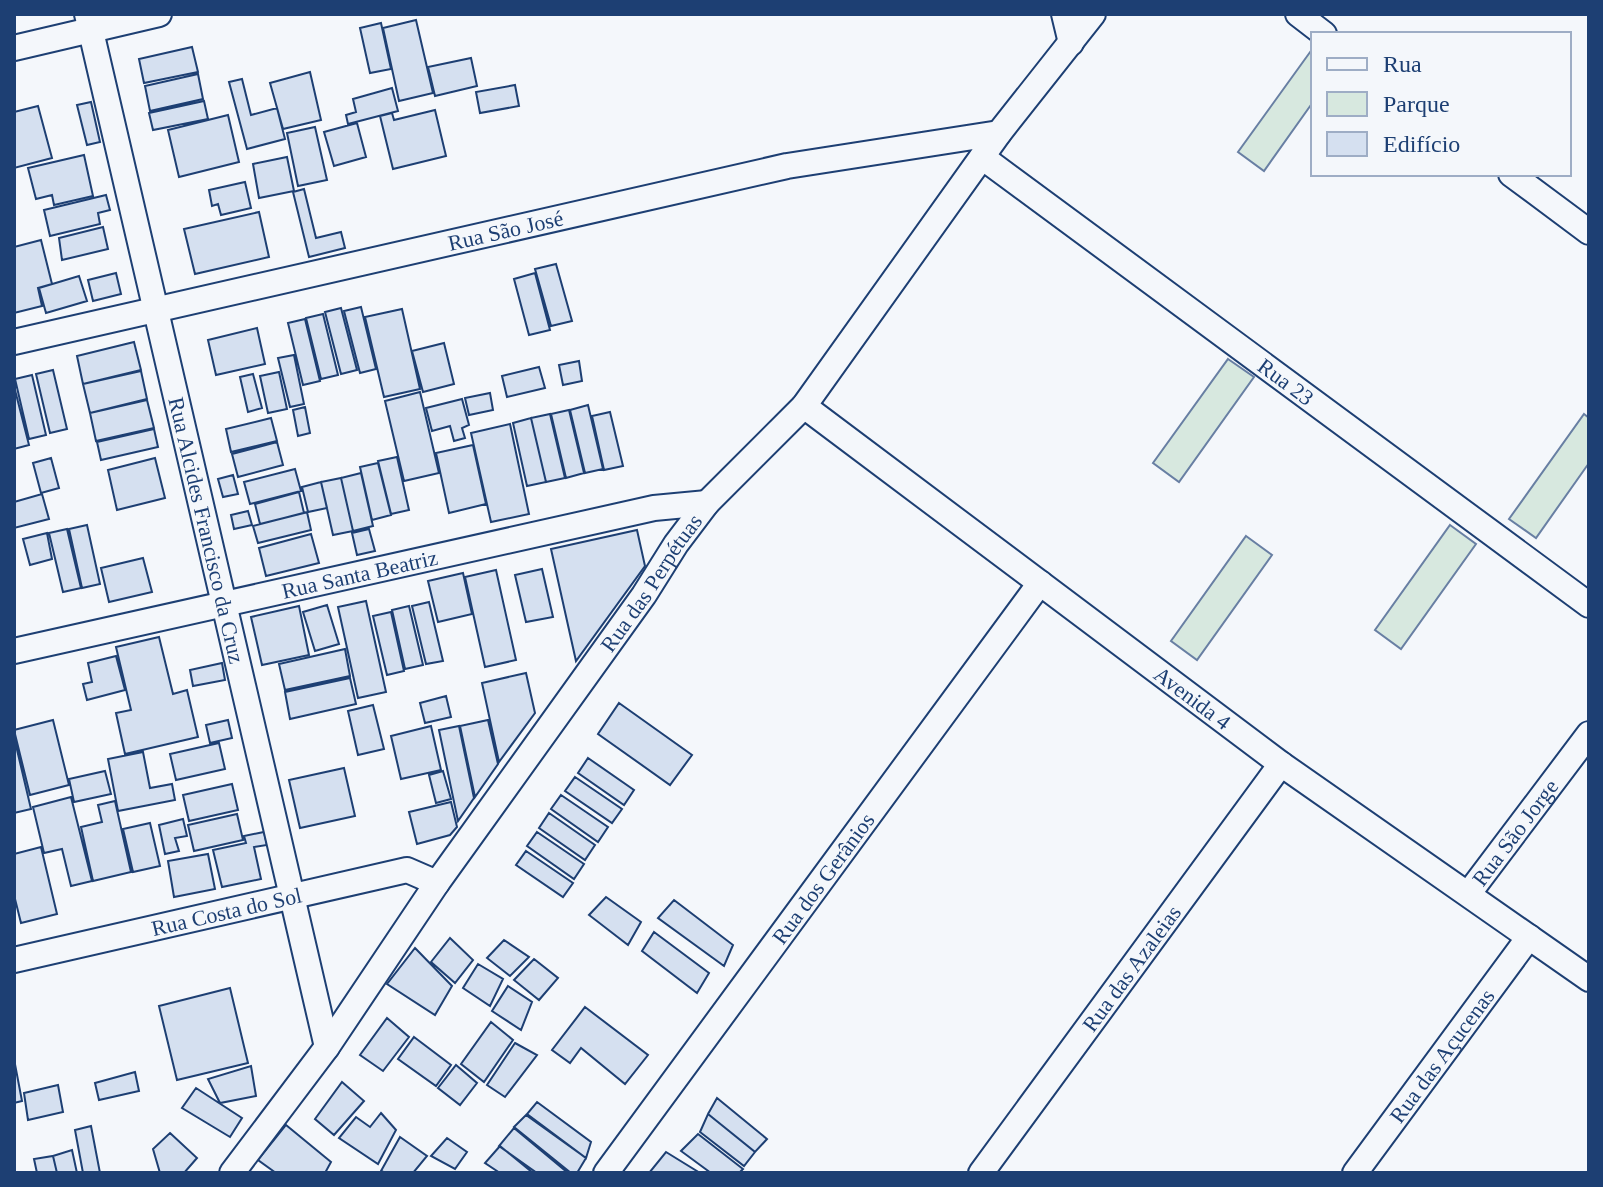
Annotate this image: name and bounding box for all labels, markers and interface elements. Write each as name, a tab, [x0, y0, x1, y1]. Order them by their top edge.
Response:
legend	[1311, 32, 1571, 176]
text: Rua	[1383, 51, 1422, 77]
text: Parque	[1383, 91, 1450, 117]
text: Edifício	[1383, 131, 1460, 157]
street label: Rua São José	[445, 205, 565, 255]
street label: Rua 23	[1253, 353, 1319, 410]
street label: Rua Alcides Francisco da Cruz	[164, 395, 250, 666]
street label: Rua das Perpétuas	[595, 509, 707, 656]
street label: Rua Santa Beatriz	[279, 544, 440, 603]
street label: Avenida 4	[1149, 661, 1236, 735]
street label: Rua São Jorge	[1467, 774, 1563, 890]
street label: Rua dos Gerânios	[766, 808, 879, 949]
street label: Rua Costa do Sol	[149, 882, 304, 941]
street label: Rua das Azaleias	[1077, 900, 1186, 1036]
street label: Rua das Açucenas	[1384, 984, 1499, 1127]

